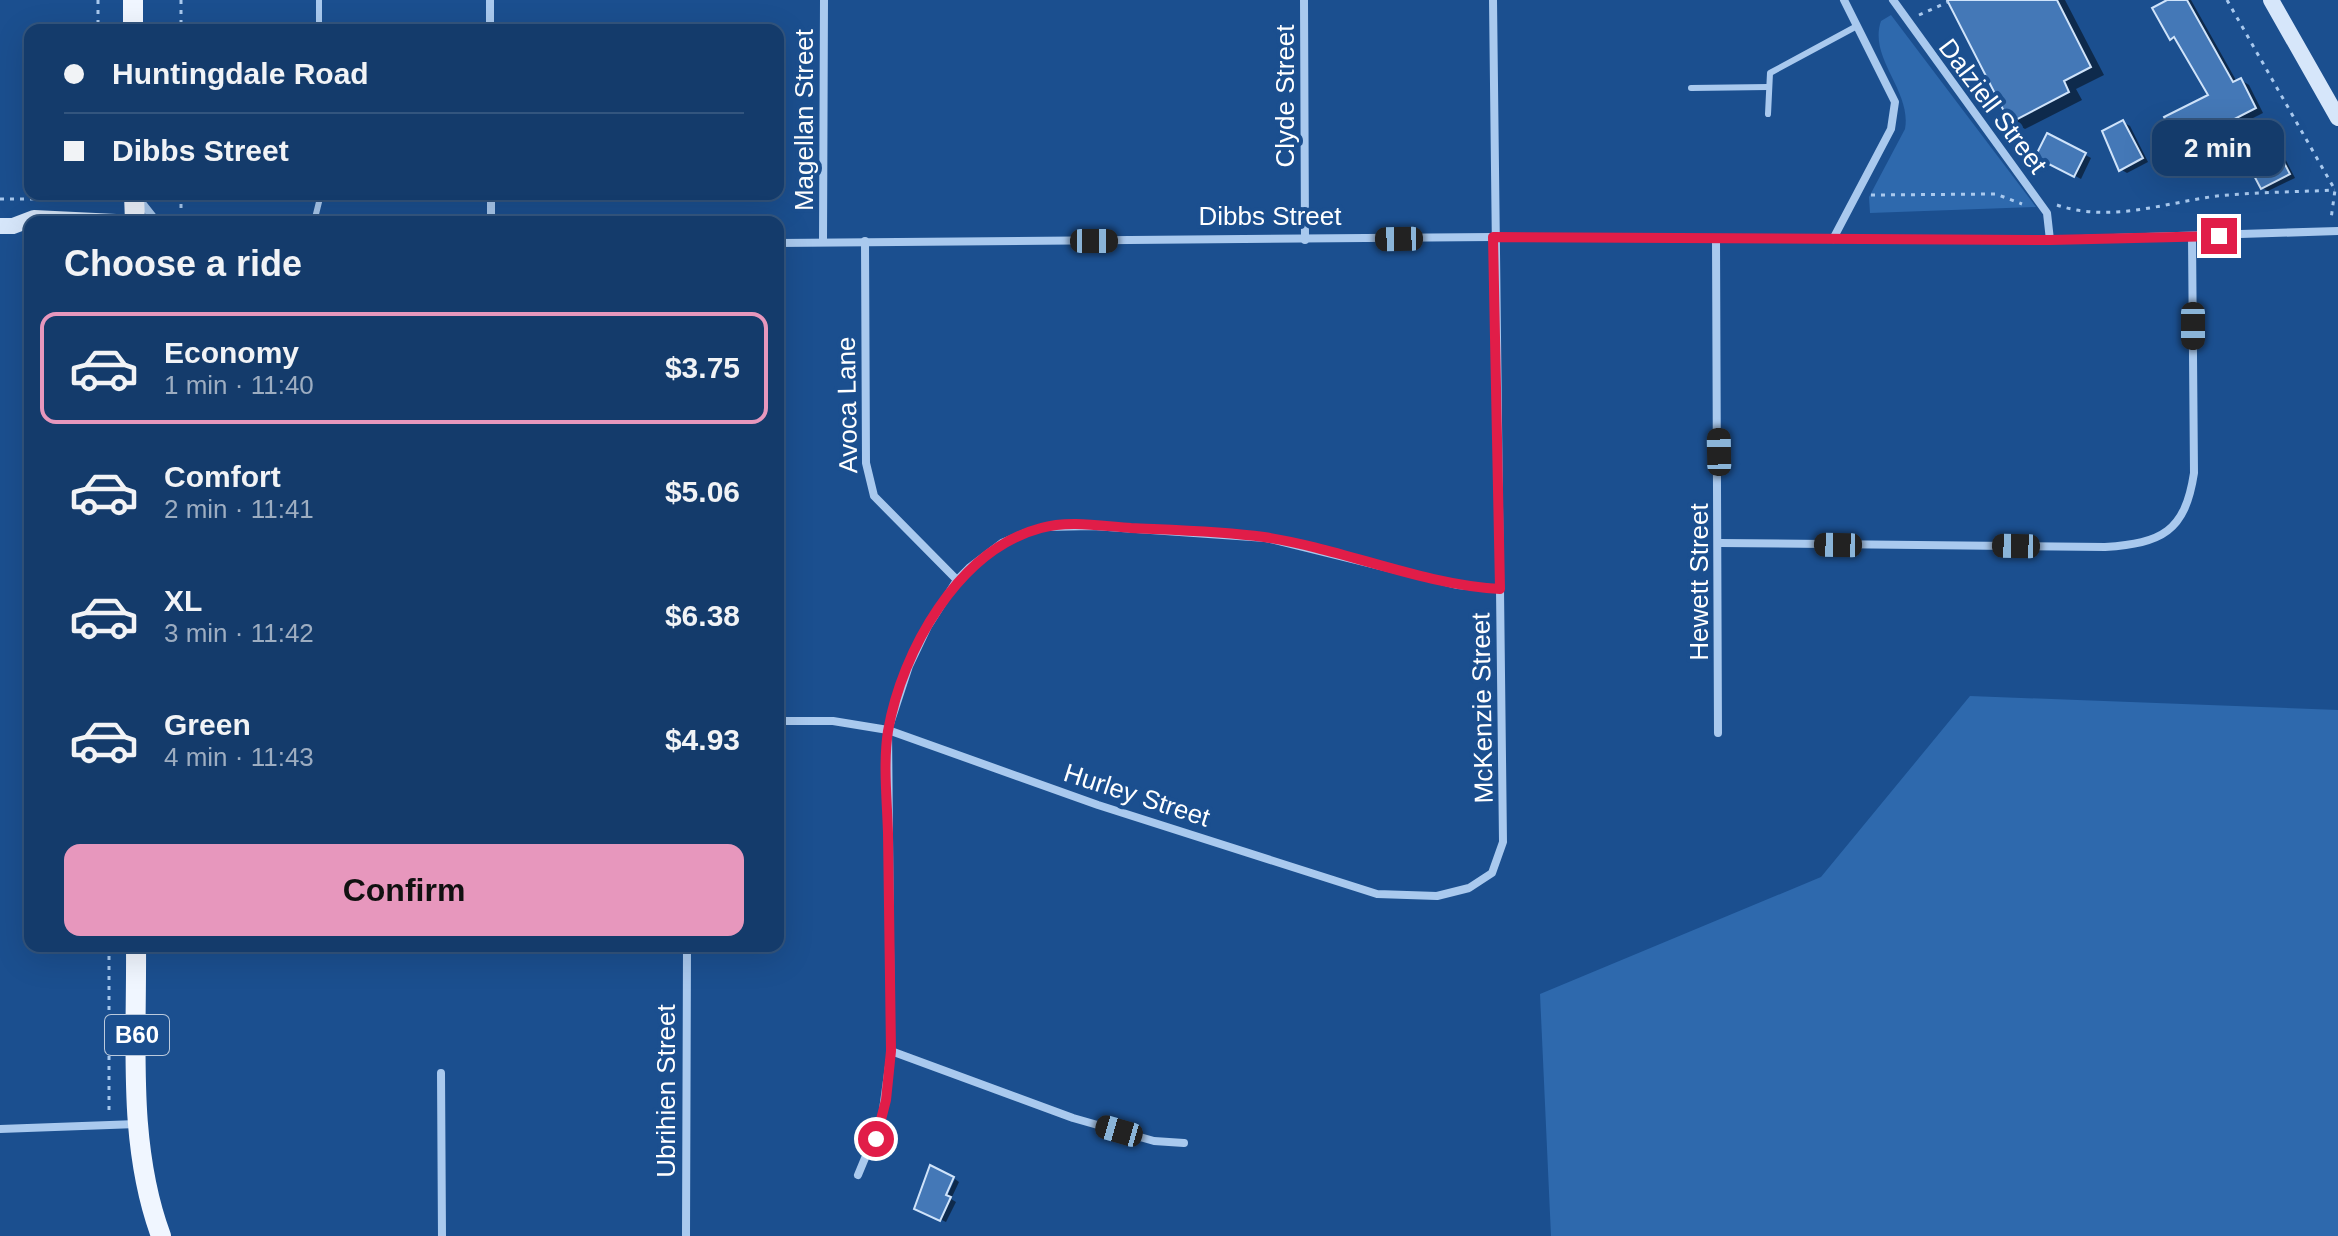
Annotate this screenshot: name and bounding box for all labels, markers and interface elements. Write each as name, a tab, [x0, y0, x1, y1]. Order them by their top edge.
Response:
street label: Clyde Street	[1270, 24, 1300, 168]
street label: Magellan Street	[789, 28, 819, 211]
street label: Dalziell Street	[1933, 33, 2054, 180]
text: Huntingdale Road	[112, 57, 369, 90]
callout: 2 min	[2153, 120, 2285, 176]
text: 2 min	[2184, 133, 2252, 163]
text: Dibbs Street	[112, 134, 289, 167]
street label: Dibbs Street	[1198, 201, 1342, 231]
route end	[2201, 218, 2237, 254]
car	[1375, 227, 1423, 251]
car	[1070, 229, 1118, 253]
text: Choose a ride	[64, 243, 302, 284]
car	[2181, 302, 2205, 350]
icon: car	[68, 332, 140, 404]
text: Economy	[164, 336, 299, 369]
street label: Avoca Lane	[831, 336, 863, 474]
text: $3.75	[665, 351, 740, 384]
text: 1 min · 11:40	[164, 370, 314, 400]
car	[1707, 428, 1731, 476]
icon: car	[68, 456, 140, 528]
text: Comfort	[164, 460, 281, 493]
text: $5.06	[665, 475, 740, 508]
text: 2 min · 11:41	[164, 494, 314, 524]
street label: Hewett Street	[1684, 502, 1714, 661]
car	[1814, 533, 1862, 557]
car	[1992, 534, 2040, 558]
icon: car	[68, 580, 140, 652]
text: XL	[164, 584, 202, 617]
text: $6.38	[665, 599, 740, 632]
street label: McKenzie Street	[1465, 612, 1499, 804]
text: 3 min · 11:42	[164, 618, 314, 648]
icon: car	[68, 704, 140, 776]
text: Green	[164, 708, 251, 741]
text: $4.93	[665, 723, 740, 756]
text: 4 min · 11:43	[164, 742, 314, 772]
street label: Hurley Street	[1060, 757, 1215, 833]
button: Confirm	[64, 844, 744, 936]
street label: Ubrihien Street	[651, 1004, 681, 1178]
road number: B60	[105, 1015, 169, 1055]
car	[1093, 1113, 1145, 1149]
route start	[858, 1121, 894, 1157]

